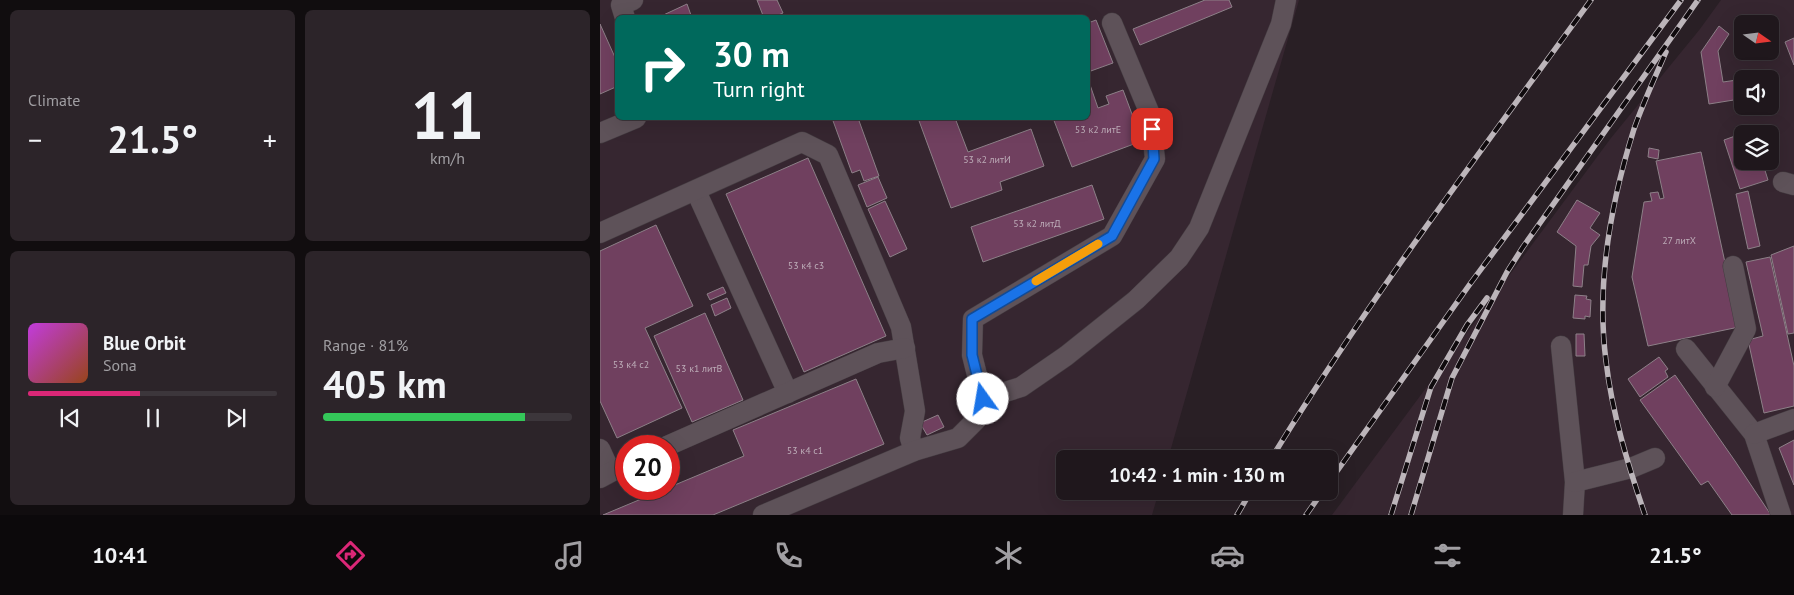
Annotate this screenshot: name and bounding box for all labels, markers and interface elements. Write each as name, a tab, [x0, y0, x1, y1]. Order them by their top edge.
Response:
north arrow	[1734, 15, 1779, 60]
map controls	[1734, 15, 1779, 170]
text: 30 m	[713, 31, 790, 77]
icon: right	[630, 35, 695, 100]
button: sound	[1734, 70, 1779, 115]
text: 11	[411, 73, 484, 157]
text: Turn right	[713, 75, 805, 103]
text: Climate	[28, 90, 80, 110]
pin	[1131, 108, 1173, 150]
text: 21.5°	[107, 114, 198, 163]
icon: arrive	[1138, 115, 1166, 143]
text: −	[28, 121, 42, 158]
text: +	[263, 121, 277, 158]
house number: 53 к2 литЕ	[1075, 123, 1121, 136]
button: layers	[1734, 125, 1779, 170]
text: km/h	[430, 148, 465, 168]
house number: 53 к2 литИ	[963, 153, 1011, 166]
house number: 53 к2 литД	[1013, 217, 1061, 230]
house number: 27 литХ	[1662, 234, 1696, 247]
house number: 53 к4 с3	[788, 259, 824, 272]
text: Blue Orbit	[103, 331, 186, 355]
text: Range · 81%	[323, 335, 408, 355]
text: Sona	[103, 355, 137, 375]
house number: 53 к4 с2	[613, 358, 649, 371]
text: 405 km	[323, 359, 447, 408]
house number: 53 к1 литВ	[676, 362, 723, 375]
position arrow	[956, 372, 1008, 424]
icon: previous	[56, 404, 84, 432]
icon: pause	[139, 404, 167, 432]
icon: next	[222, 404, 250, 432]
speed limit sign: 20	[615, 435, 680, 500]
house number: 53 к4 с1	[787, 444, 823, 457]
text: 10:42 · 1 min · 130 m	[1109, 463, 1285, 487]
icon: directions	[333, 538, 368, 573]
icon: music	[552, 538, 587, 573]
icon: phone	[771, 538, 806, 573]
icon: climate	[991, 538, 1026, 573]
icon: car	[1210, 538, 1245, 573]
icon: filters	[1430, 538, 1465, 573]
text: 10:41	[92, 541, 148, 569]
text: 21.5°	[1649, 541, 1702, 569]

